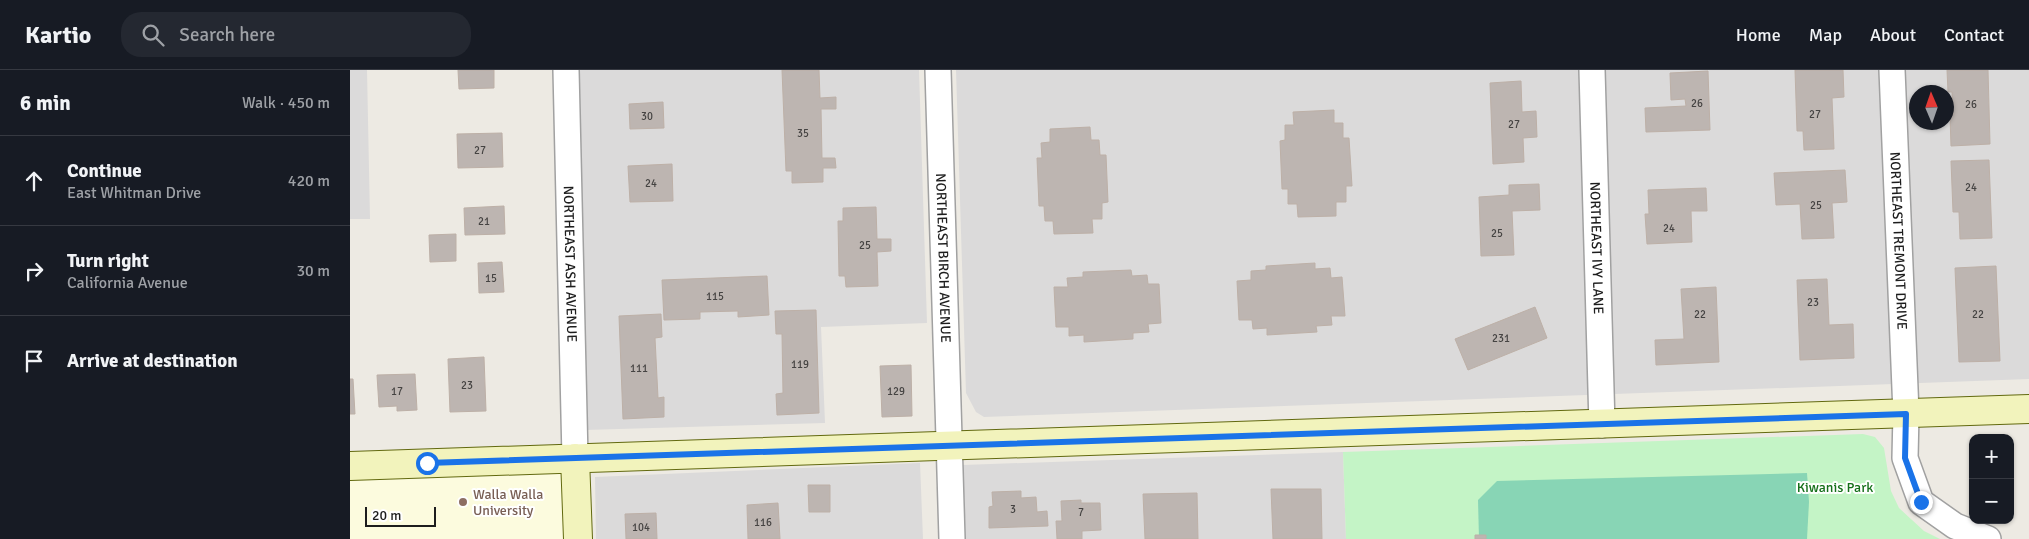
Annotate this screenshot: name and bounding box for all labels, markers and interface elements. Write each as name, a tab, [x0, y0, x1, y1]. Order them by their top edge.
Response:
search box	[121, 12, 471, 57]
text: Kartio	[25, 20, 91, 50]
icon: search	[139, 21, 167, 49]
text: Search here	[179, 23, 275, 47]
text: Home	[1736, 24, 1781, 46]
text: Map	[1809, 24, 1842, 46]
text: About	[1870, 24, 1916, 46]
text: Contact	[1944, 24, 2004, 46]
north arrow	[1909, 85, 1954, 130]
text: 6 min	[20, 90, 71, 116]
text: Walk · 450 m	[242, 93, 330, 113]
house number: 26	[1691, 97, 1703, 110]
house number: 26	[1965, 98, 1977, 111]
house number: 27	[1809, 108, 1821, 121]
house number: 30	[641, 110, 653, 123]
house number: 27	[1508, 118, 1520, 131]
house number: 35	[797, 127, 809, 140]
house number: 27	[474, 144, 486, 157]
street label: NORTHEAST TREMONT DRIVE	[1887, 152, 1911, 330]
text: Continue	[67, 159, 142, 183]
icon: ahead	[20, 167, 48, 195]
text: 420 m	[288, 171, 330, 191]
street label: NORTHEAST BIRCH AVENUE	[933, 173, 955, 343]
house number: 24	[645, 177, 657, 190]
street label: NORTHEAST IVY LANE	[1587, 181, 1607, 315]
house number: 24	[1965, 181, 1977, 194]
text: East Whitman Drive	[67, 183, 201, 203]
street label: NORTHEAST ASH AVENUE	[560, 185, 581, 343]
house number: 25	[1810, 199, 1822, 212]
house number: 21	[478, 215, 490, 228]
house number: 24	[1663, 222, 1675, 235]
house number: 25	[1491, 227, 1503, 240]
house number: 25	[859, 239, 871, 252]
text: Turn right	[67, 249, 149, 273]
icon: right	[20, 257, 48, 285]
text: 30 m	[296, 261, 330, 281]
house number: 15	[485, 272, 497, 285]
text: California Avenue	[67, 273, 188, 293]
house number: 115	[706, 290, 724, 303]
house number: 23	[1807, 296, 1819, 309]
house number: 22	[1694, 308, 1706, 321]
house number: 22	[1972, 308, 1984, 321]
house number: 231	[1492, 332, 1510, 345]
icon: arrive	[20, 347, 48, 375]
text: Arrive at destination	[67, 349, 238, 373]
house number: 119	[791, 358, 809, 371]
house number: 111	[630, 362, 648, 375]
house number: 23	[461, 379, 473, 392]
house number: 17	[391, 385, 403, 398]
house number: 129	[887, 385, 905, 398]
map controls	[1969, 434, 2014, 524]
button: +	[1969, 434, 2014, 479]
route start	[416, 452, 439, 475]
park label: Kiwanis Park	[1797, 479, 1873, 496]
button: −	[1969, 479, 2014, 524]
place label: Walla Walla University	[473, 486, 543, 519]
route end	[1910, 491, 1933, 514]
marker: Walla Walla University	[457, 496, 469, 508]
house number: 3	[1010, 503, 1016, 516]
scale bar	[365, 504, 436, 527]
house number: 7	[1078, 506, 1084, 519]
text: 20 m	[372, 507, 401, 524]
house number: 116	[754, 516, 772, 529]
house number: 104	[632, 521, 650, 534]

